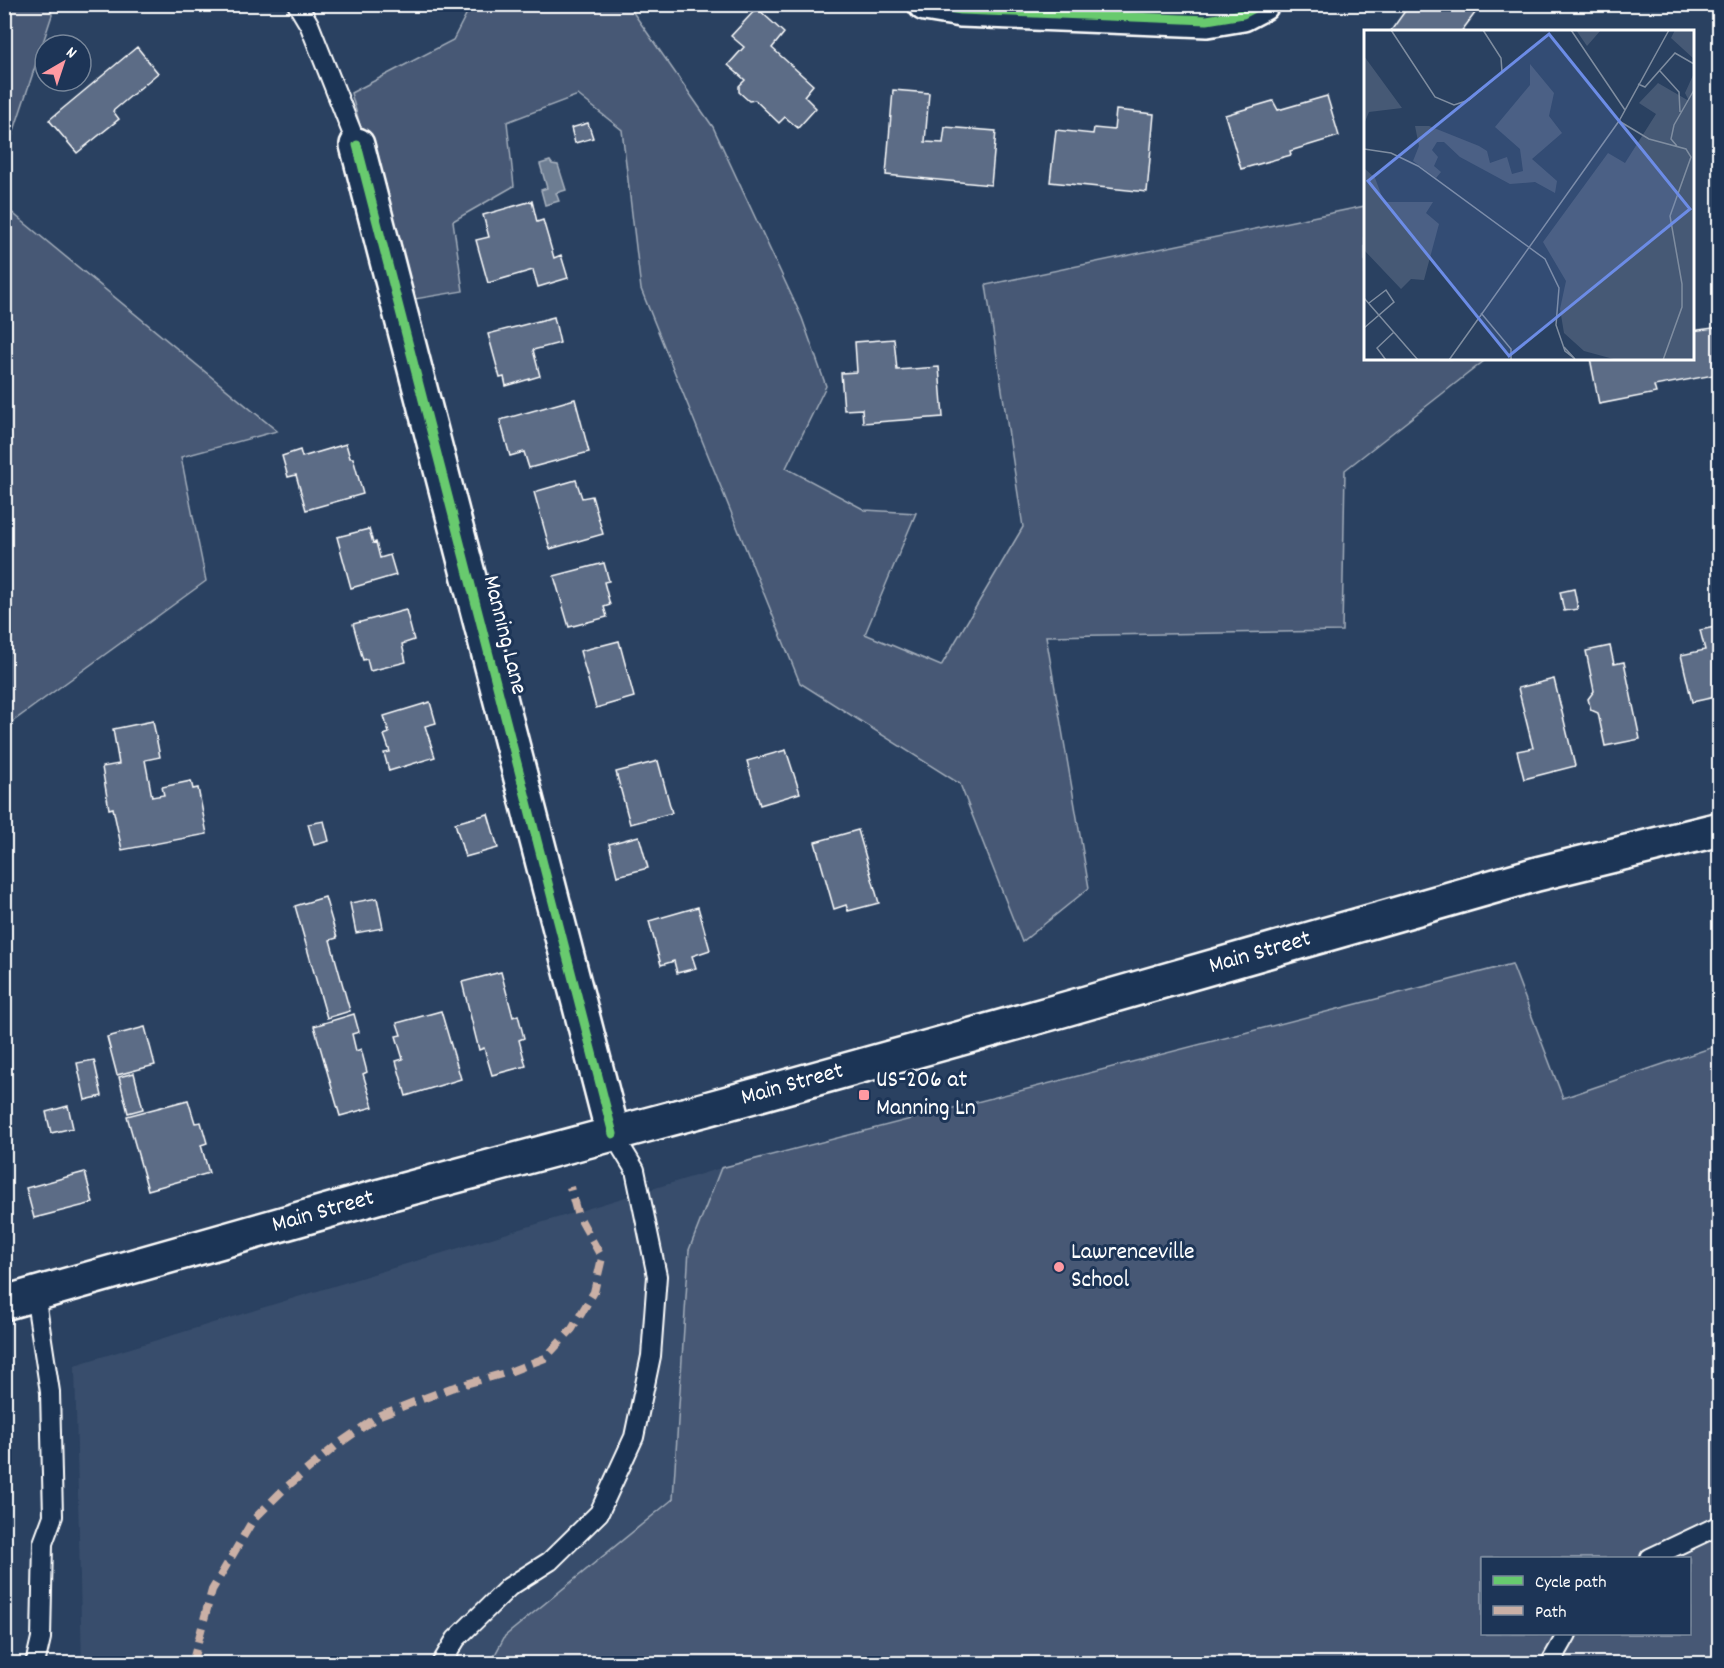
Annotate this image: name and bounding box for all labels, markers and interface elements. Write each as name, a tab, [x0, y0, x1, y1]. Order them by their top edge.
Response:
inset map	[1364, 30, 1694, 360]
north arrow	[33, 33, 93, 93]
text: N	[61, 42, 81, 65]
street label: Manning Lane	[473, 572, 535, 698]
street label: Main Street	[1205, 922, 1315, 984]
street label: Main Street	[737, 1055, 848, 1115]
place label: US-206 at Manning Ln	[876, 1064, 976, 1126]
marker: US-206 at Manning Ln	[857, 1088, 871, 1102]
street label: Main Street	[268, 1182, 378, 1243]
place label: Lawrenceville School	[1071, 1236, 1195, 1298]
marker: Lawrenceville School	[1052, 1260, 1066, 1274]
legend	[1481, 1557, 1691, 1635]
text: Cycle path	[1535, 1571, 1606, 1596]
text: Path	[1535, 1601, 1567, 1626]

